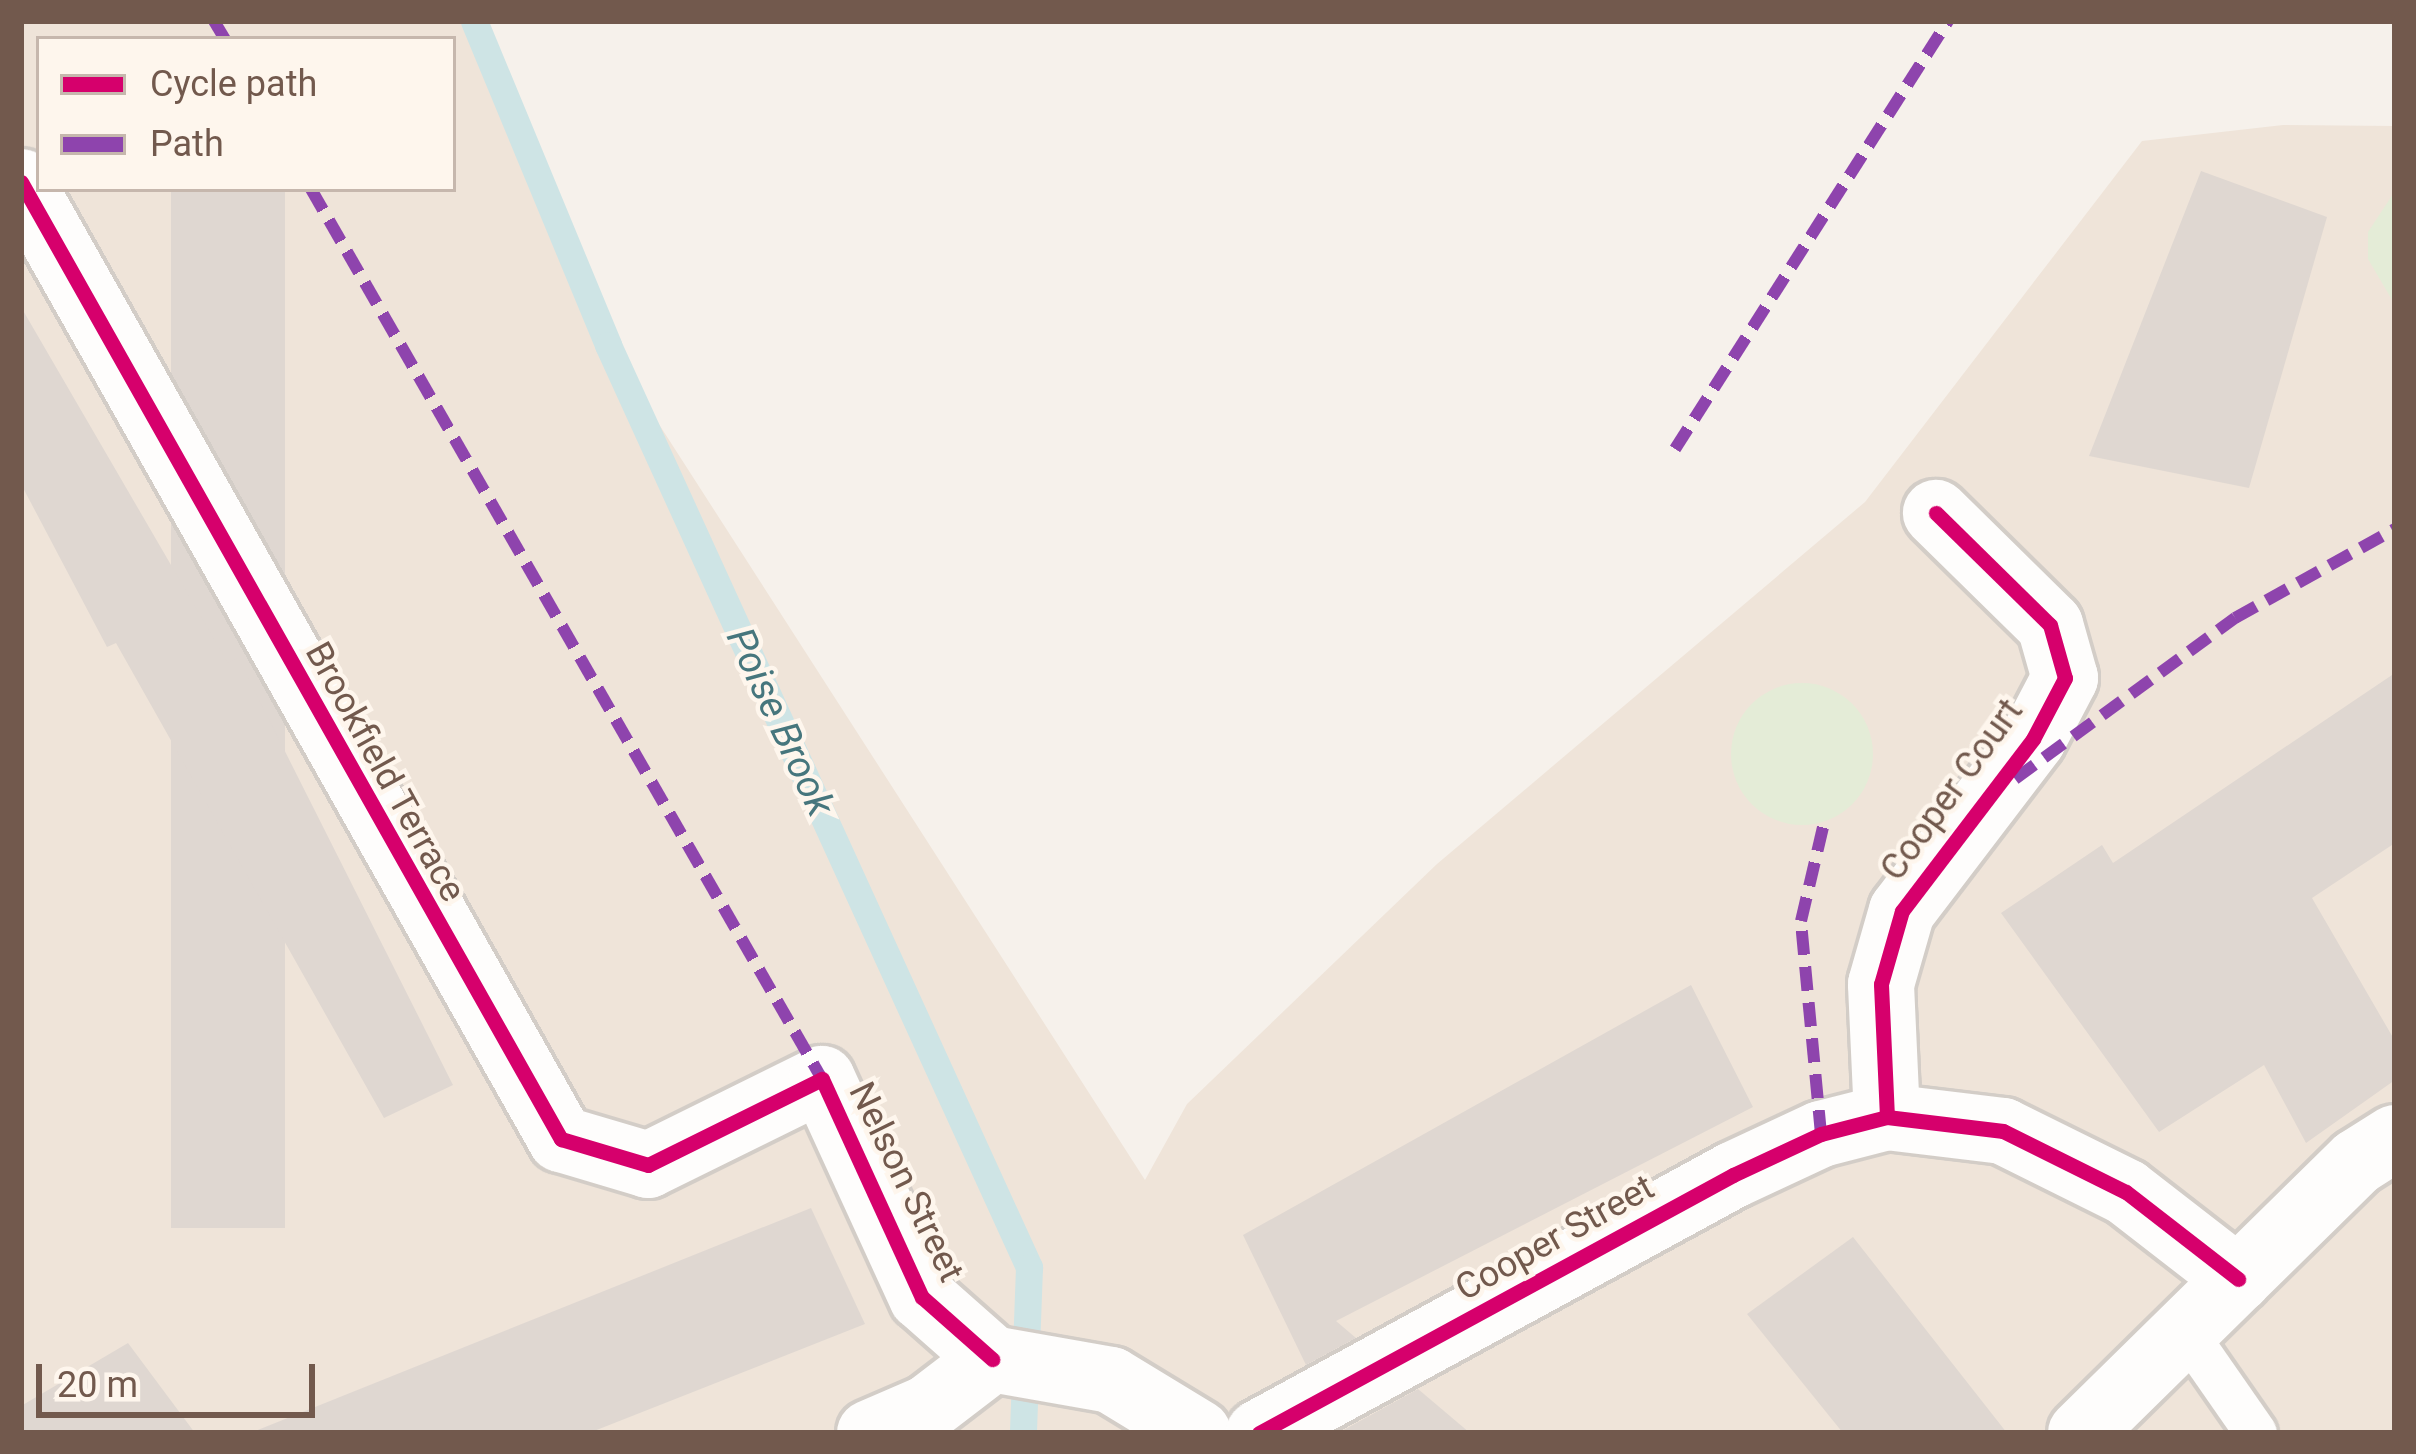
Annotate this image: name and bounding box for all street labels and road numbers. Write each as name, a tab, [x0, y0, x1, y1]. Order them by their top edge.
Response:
street label: Brookfield Terrace	[296, 634, 474, 910]
street label: Cooper Court	[1872, 691, 2032, 889]
street label: Nelson Street	[839, 1075, 973, 1289]
street label: Cooper Street	[1448, 1166, 1662, 1310]

